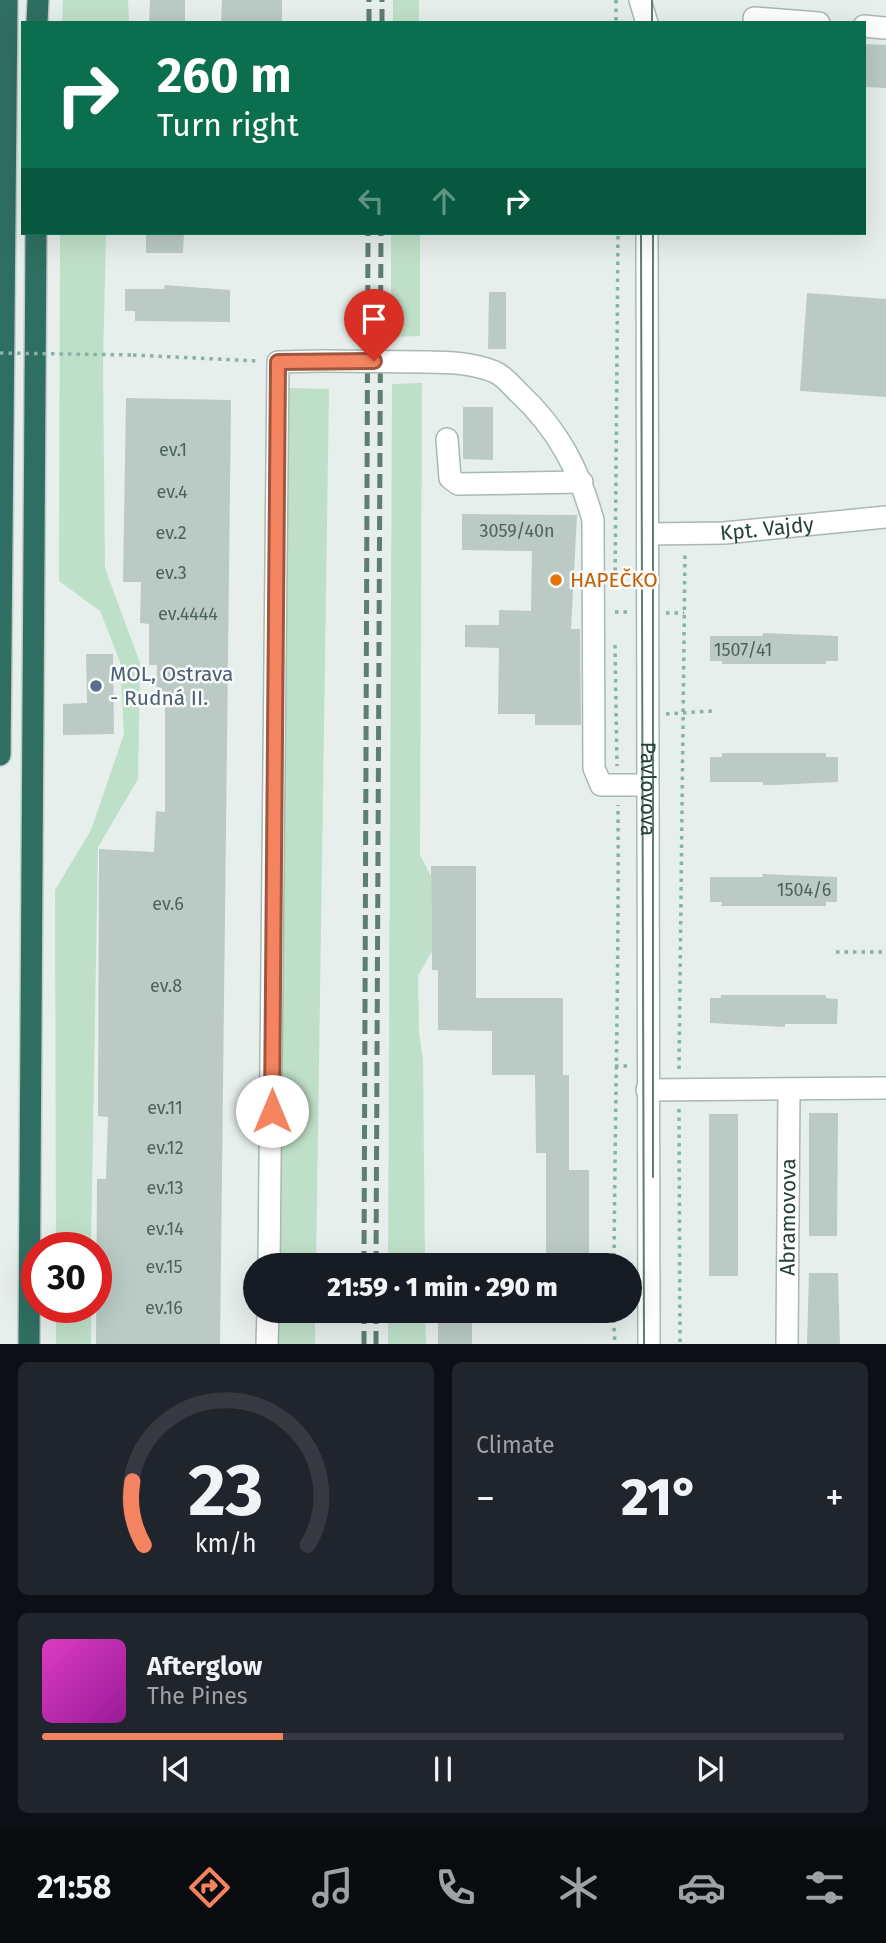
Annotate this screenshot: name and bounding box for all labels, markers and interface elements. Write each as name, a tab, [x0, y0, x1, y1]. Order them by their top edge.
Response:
text: 260 m	[157, 46, 292, 105]
icon: right	[42, 49, 133, 140]
text: Turn right	[157, 106, 299, 144]
icon: left	[352, 182, 390, 220]
icon: ahead	[425, 182, 463, 220]
icon: right	[498, 182, 536, 220]
pin	[344, 289, 404, 361]
icon: arrive	[355, 300, 393, 338]
house number: ev.1	[159, 439, 187, 461]
house number: ev.4	[156, 481, 188, 503]
street label: Kpt. Vajdy	[719, 511, 815, 546]
house number: 3059/40n	[479, 520, 555, 542]
house number: ev.2	[155, 522, 187, 544]
house number: ev.3	[155, 562, 187, 584]
place label: HAPEČKO	[570, 567, 658, 593]
marker: HAPEČKO	[548, 572, 564, 588]
house number: ev.4444	[158, 603, 218, 625]
house number: 1507/41	[714, 639, 772, 661]
place label: MOL, Ostrava - Rudná II.	[110, 661, 234, 711]
marker: MOL, Ostrava - Rudná II.	[88, 678, 104, 694]
street label: Pavlovova	[635, 742, 661, 836]
house number: 1504/6	[777, 879, 831, 901]
house number: ev.6	[152, 893, 184, 915]
house number: ev.8	[150, 975, 182, 997]
position arrow	[235, 1074, 309, 1148]
house number: ev.11	[147, 1097, 183, 1119]
house number: ev.12	[146, 1137, 184, 1159]
street label: Abramovova	[775, 1158, 801, 1276]
house number: ev.13	[146, 1177, 184, 1199]
house number: ev.14	[146, 1218, 184, 1240]
speed limit sign: 30	[21, 1232, 112, 1323]
house number: ev.15	[145, 1256, 183, 1278]
text: 21:59 · 1 min · 290 m	[327, 1272, 558, 1303]
house number: ev.16	[145, 1297, 183, 1319]
text: Climate	[476, 1431, 555, 1459]
text: 23	[188, 1447, 264, 1534]
text: 21°	[621, 1466, 699, 1529]
text: −	[476, 1475, 495, 1521]
text: +	[825, 1475, 844, 1521]
text: km/h	[195, 1528, 257, 1558]
text: Afterglow	[147, 1651, 262, 1682]
text: The Pines	[147, 1682, 248, 1710]
icon: previous	[157, 1750, 195, 1788]
icon: pause	[424, 1750, 462, 1788]
icon: next	[691, 1750, 729, 1788]
icon: directions	[185, 1863, 234, 1912]
icon: music	[308, 1863, 357, 1912]
icon: phone	[431, 1863, 480, 1912]
icon: climate	[554, 1863, 603, 1912]
icon: car	[677, 1863, 726, 1912]
icon: filters	[800, 1863, 849, 1912]
text: 21:58	[37, 1868, 111, 1906]

